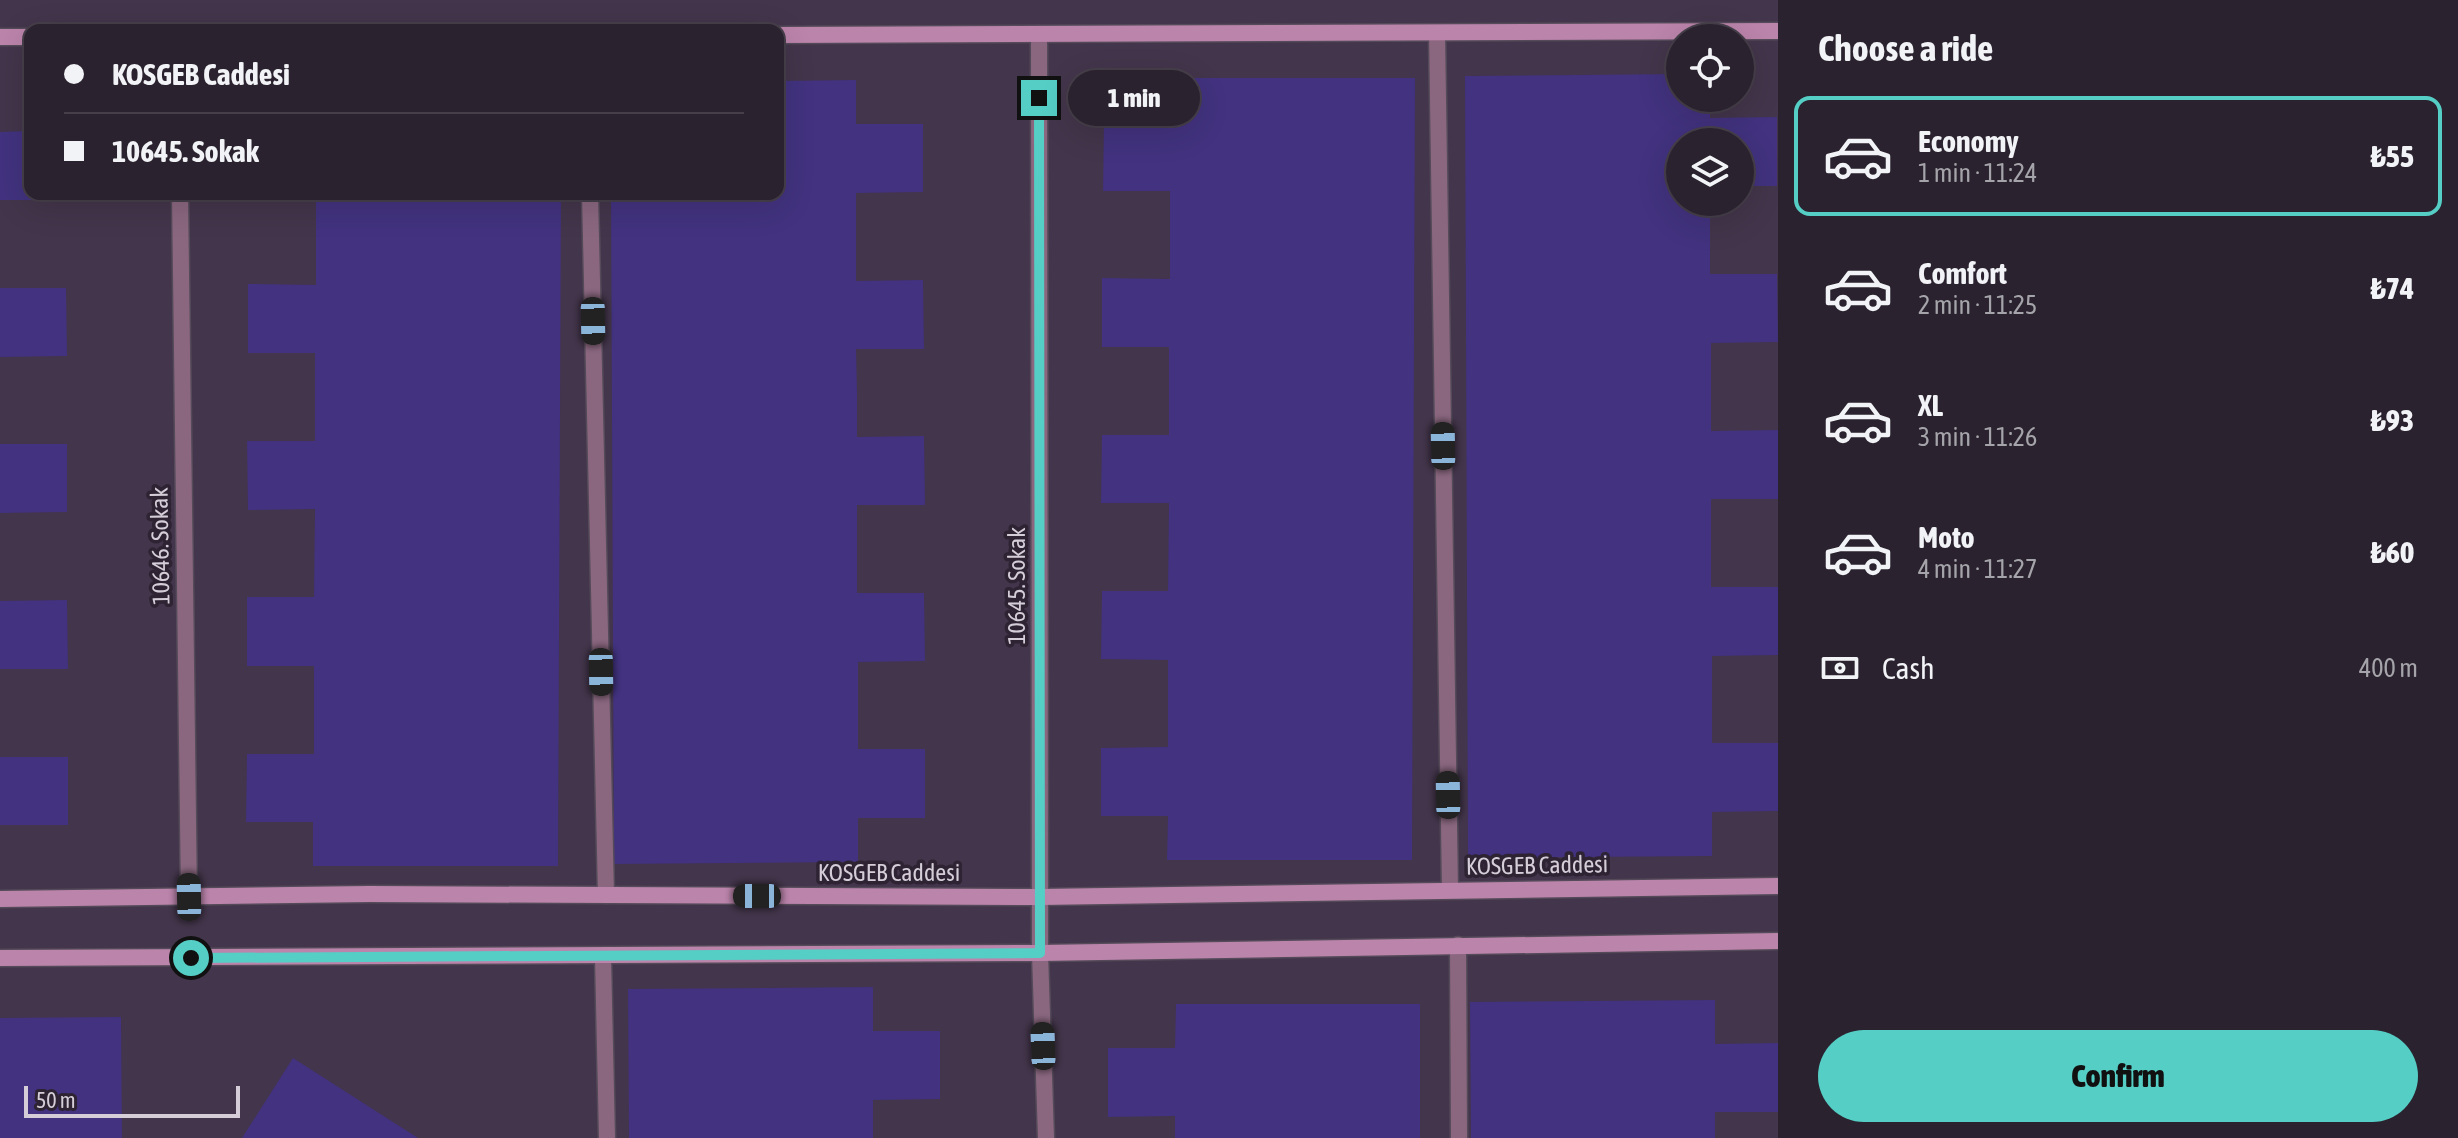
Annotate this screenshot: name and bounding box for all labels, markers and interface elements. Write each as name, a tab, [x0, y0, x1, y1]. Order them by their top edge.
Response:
map controls	[1666, 24, 1754, 216]
button: locate	[1666, 24, 1754, 112]
text: Choose a ride	[1818, 27, 1993, 69]
text: KOSGEB Caddesi	[112, 57, 290, 91]
callout: 1 min	[1067, 70, 1199, 126]
route end	[1021, 80, 1057, 116]
text: 1 min	[1107, 83, 1161, 113]
icon: car	[1822, 120, 1894, 192]
text: Economy	[1918, 124, 2019, 158]
button: layers	[1666, 128, 1754, 216]
text: 10645. Sokak	[112, 134, 259, 168]
text: ₺55	[2371, 139, 2414, 173]
text: 1 min · 11:24	[1918, 158, 2037, 188]
icon: car	[1822, 252, 1894, 324]
text: Comfort	[1918, 256, 2007, 290]
text: ₺74	[2371, 271, 2414, 305]
text: 2 min · 11:25	[1918, 290, 2037, 320]
car	[581, 297, 605, 345]
icon: car	[1822, 384, 1894, 456]
text: XL	[1918, 388, 1943, 422]
text: ₺93	[2371, 403, 2414, 437]
car	[1431, 422, 1455, 470]
text: 3 min · 11:26	[1918, 422, 2037, 452]
street label: 10646. Sokak	[145, 487, 175, 605]
icon: car	[1822, 516, 1894, 588]
text: Moto	[1918, 520, 1975, 554]
street label: 10645. Sokak	[1003, 527, 1030, 645]
text: ₺60	[2371, 535, 2414, 569]
text: 4 min · 11:27	[1918, 554, 2037, 584]
icon: cash	[1818, 646, 1862, 690]
car	[589, 648, 613, 696]
text: Cash	[1882, 651, 1935, 685]
text: 400 m	[2359, 653, 2418, 683]
car	[1436, 771, 1460, 819]
street label: KOSGEB Caddesi	[1466, 850, 1608, 880]
street label: KOSGEB Caddesi	[818, 859, 960, 886]
car	[177, 873, 201, 921]
car	[733, 884, 781, 908]
route start	[173, 940, 209, 976]
car	[1030, 1022, 1056, 1070]
button: Confirm	[1818, 1030, 2418, 1122]
scale bar	[24, 1082, 240, 1118]
text: 50 m	[36, 1087, 76, 1113]

